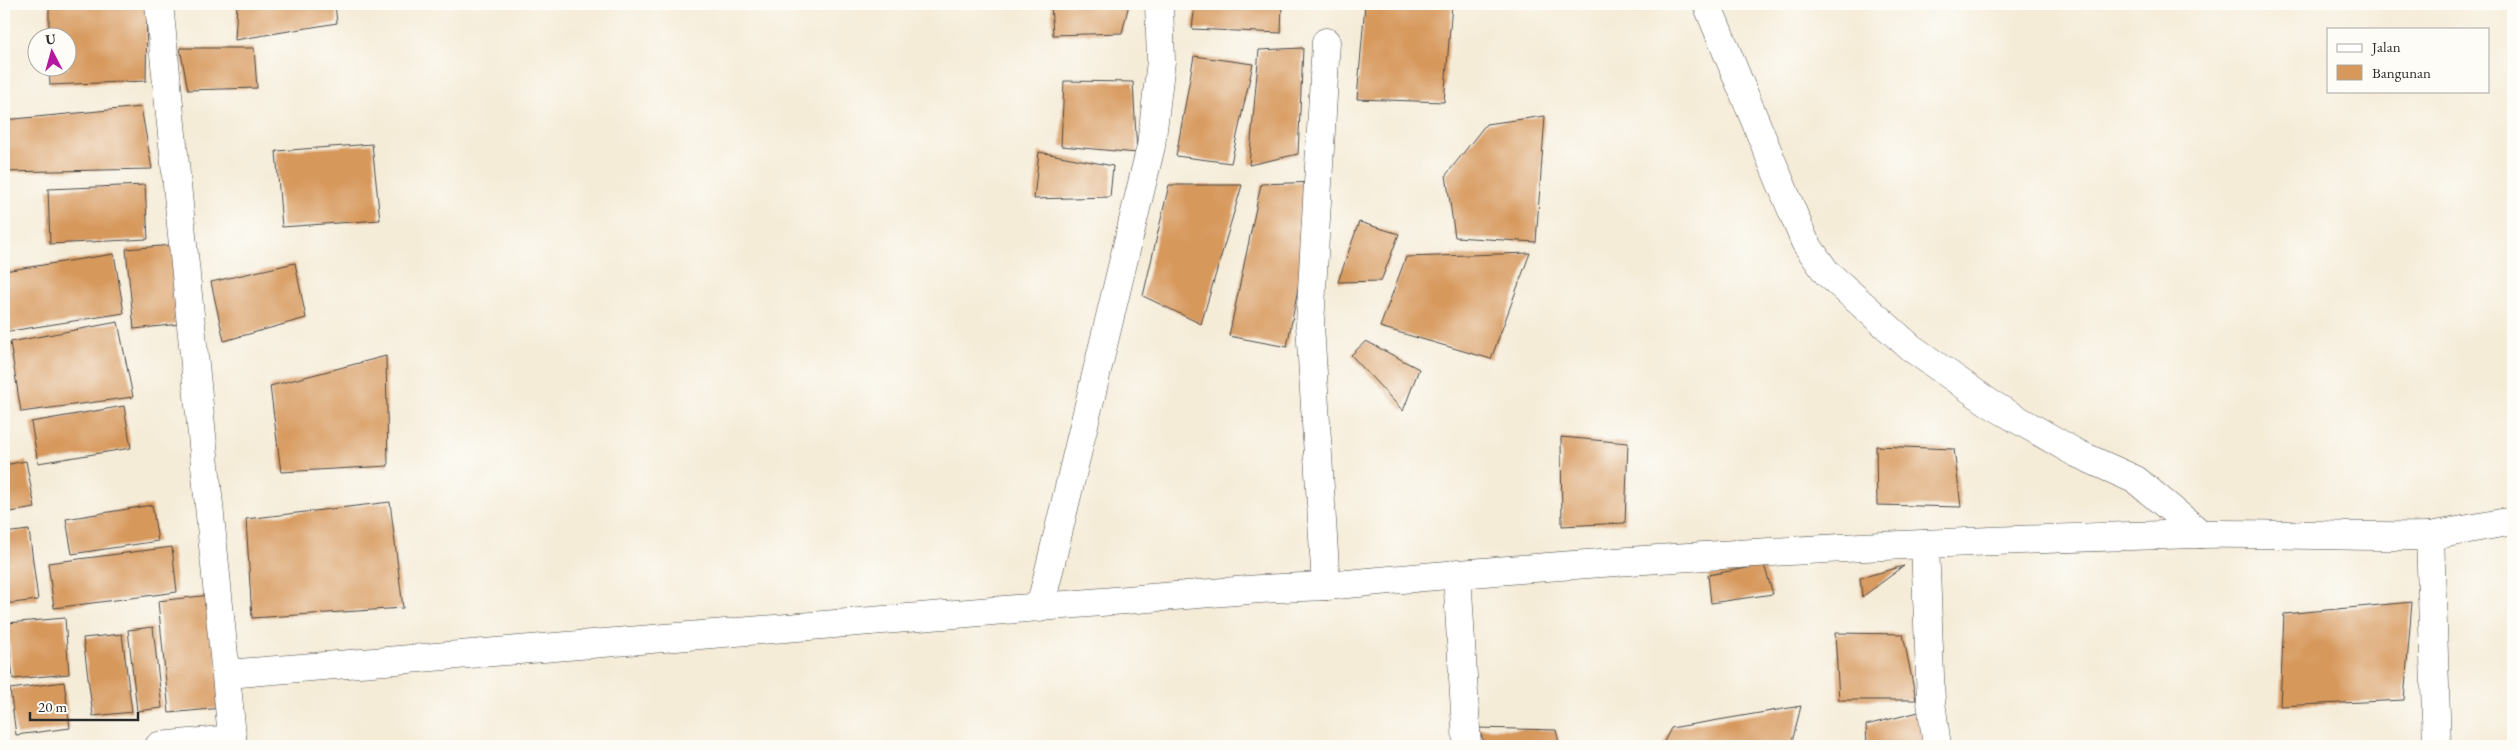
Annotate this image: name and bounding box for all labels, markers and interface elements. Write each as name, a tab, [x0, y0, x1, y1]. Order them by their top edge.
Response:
north arrow	[28, 28, 78, 78]
legend	[2327, 28, 2490, 92]
text: U	[45, 30, 57, 49]
text: Jalan	[2370, 37, 2401, 56]
text: Bangunan	[2372, 63, 2431, 82]
scale bar	[30, 690, 138, 722]
text: 20 m	[38, 697, 67, 716]

